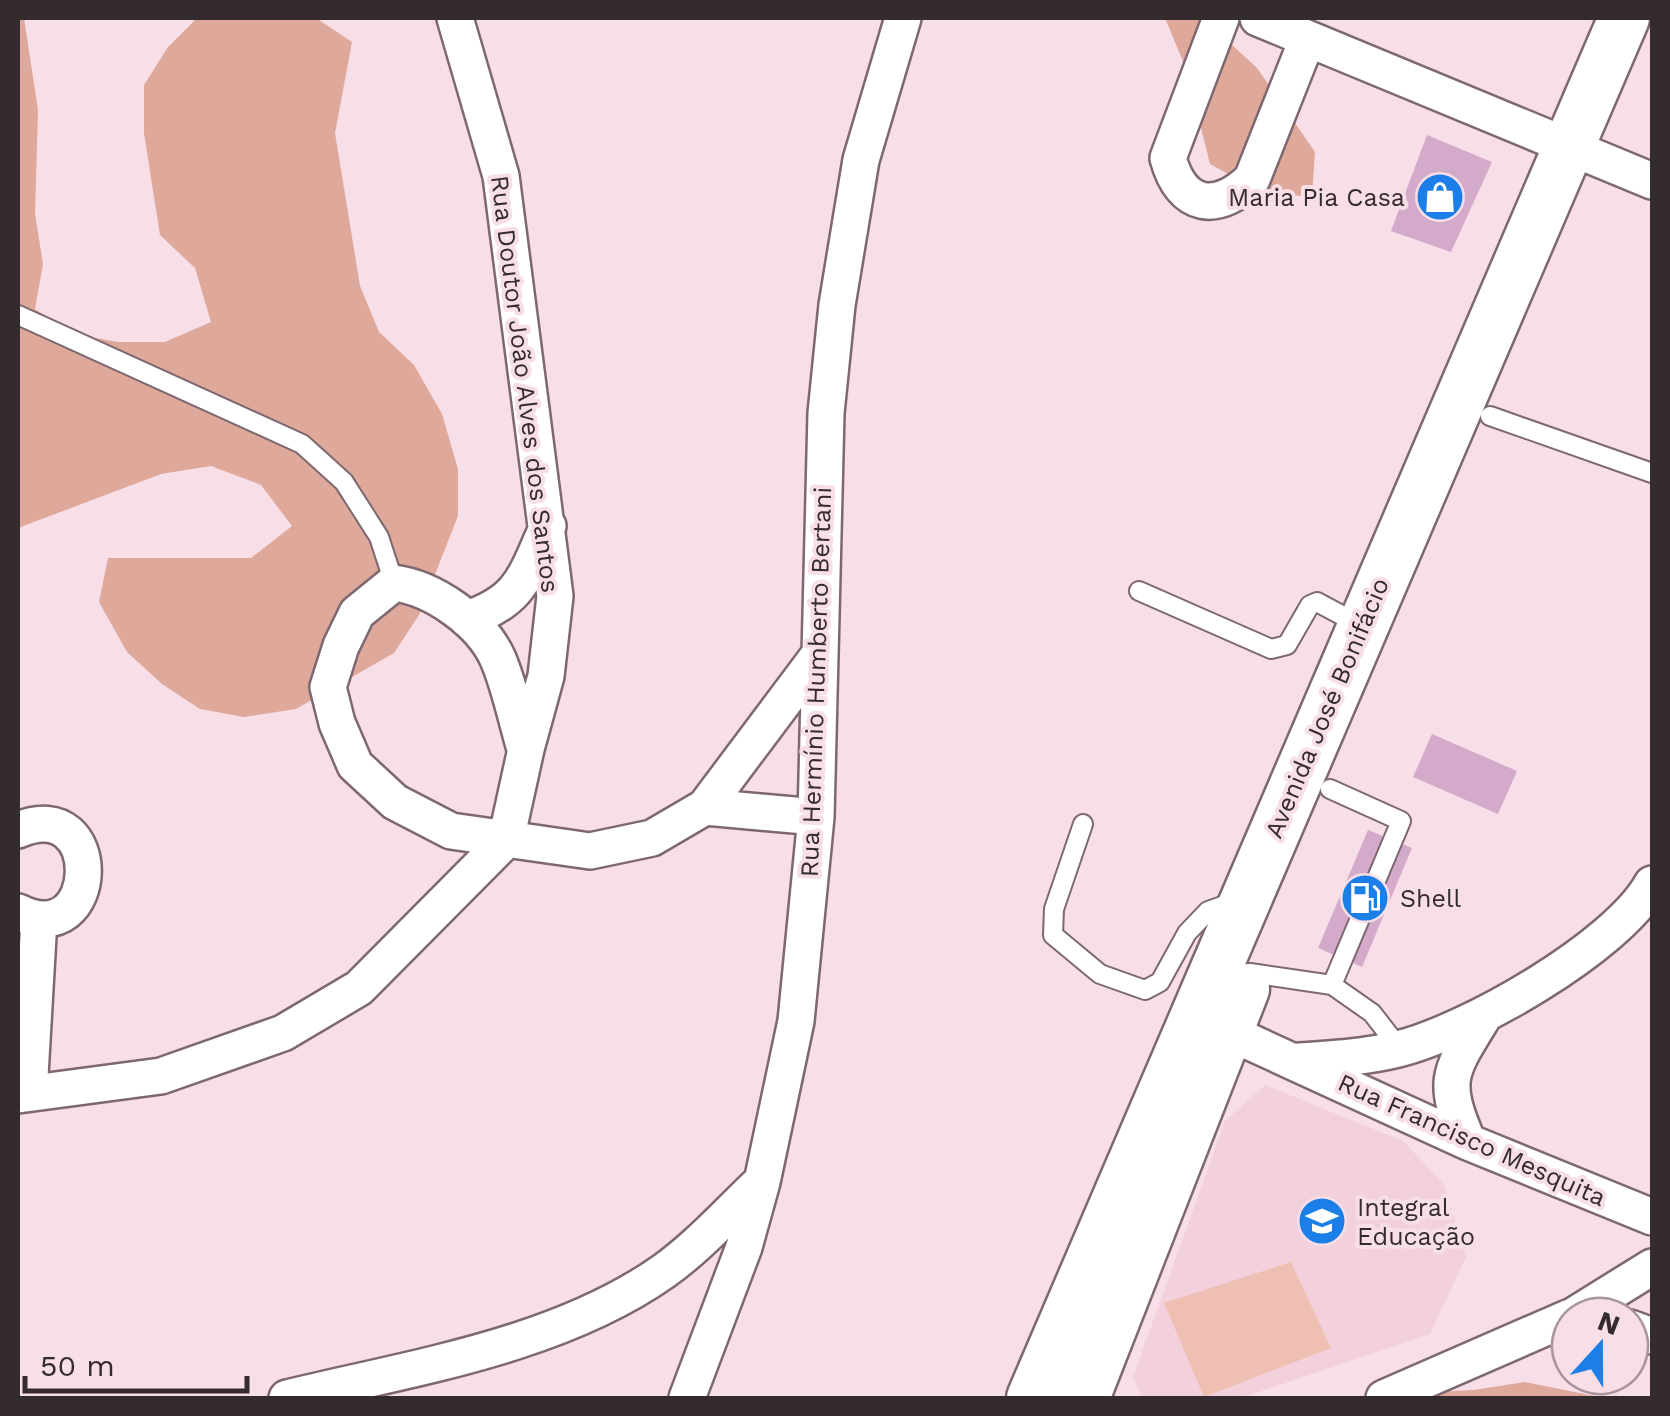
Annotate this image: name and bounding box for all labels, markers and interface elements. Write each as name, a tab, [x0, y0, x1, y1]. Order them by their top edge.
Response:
shop icon: Maria Pia Casa	[1414, 171, 1466, 223]
street label: Rua Doutor João Alves dos Santos	[485, 174, 565, 594]
place label: Maria Pia Casa	[1228, 183, 1405, 212]
street label: Rua Hermínio Humberto Bertani	[795, 486, 837, 878]
street label: Avenida José Bonifácio	[1259, 574, 1395, 842]
fuel station icon: Shell	[1339, 872, 1391, 924]
place label: Shell	[1400, 884, 1462, 913]
street label: Rua Francisco Mesquita	[1334, 1068, 1610, 1212]
place label: Integral Educação	[1357, 1193, 1475, 1251]
school or university icon: Integral Educação	[1296, 1195, 1348, 1247]
north arrow	[1550, 1296, 1650, 1396]
text: N	[1593, 1304, 1624, 1342]
scale bar	[25, 1331, 248, 1393]
text: 50 m	[40, 1348, 115, 1383]

